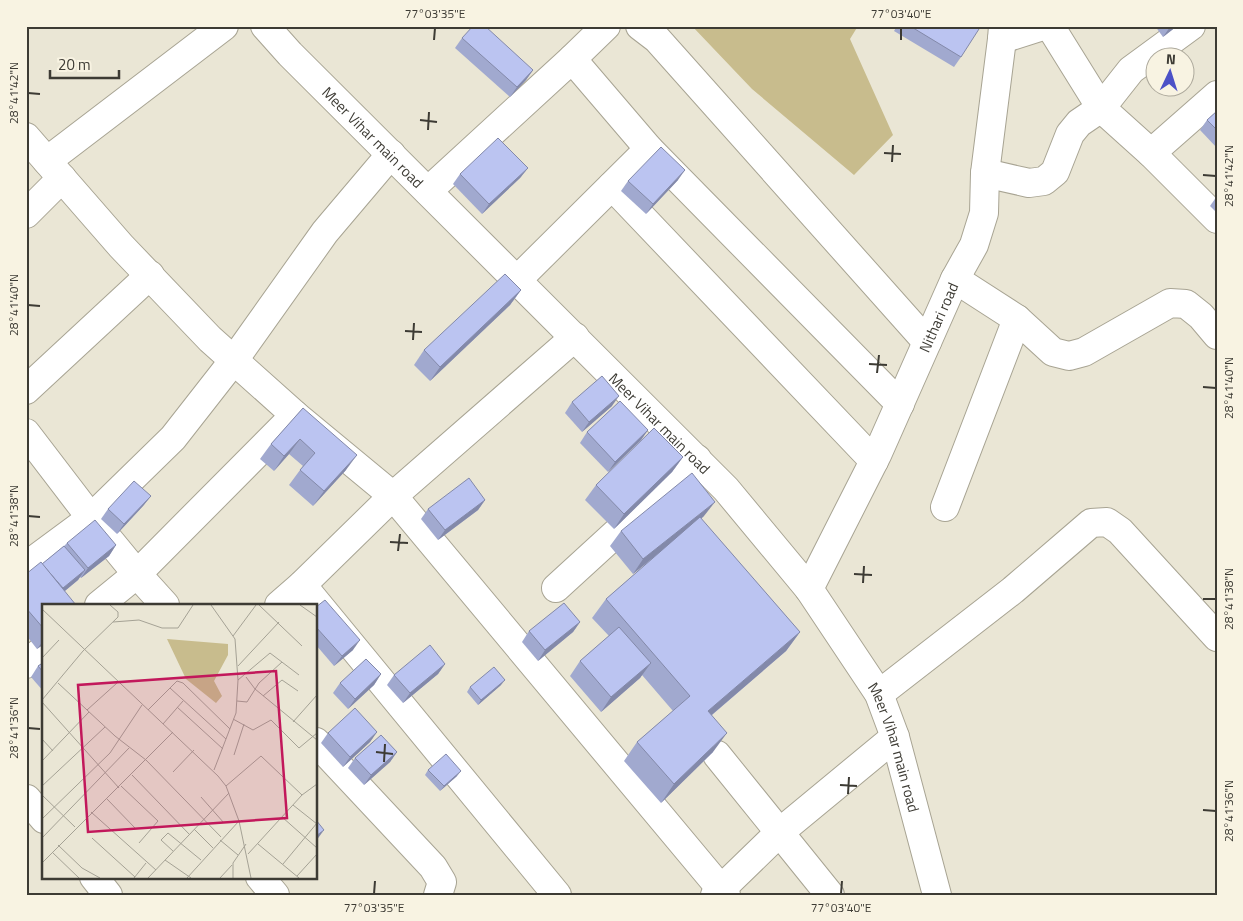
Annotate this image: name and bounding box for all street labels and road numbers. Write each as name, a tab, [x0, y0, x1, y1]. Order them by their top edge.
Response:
street label: Meer Vihar main road	[317, 81, 429, 193]
street label: Nithari road	[912, 278, 964, 356]
street label: Meer Vihar main road	[604, 367, 716, 479]
street label: Meer Vihar main road	[863, 677, 926, 815]

